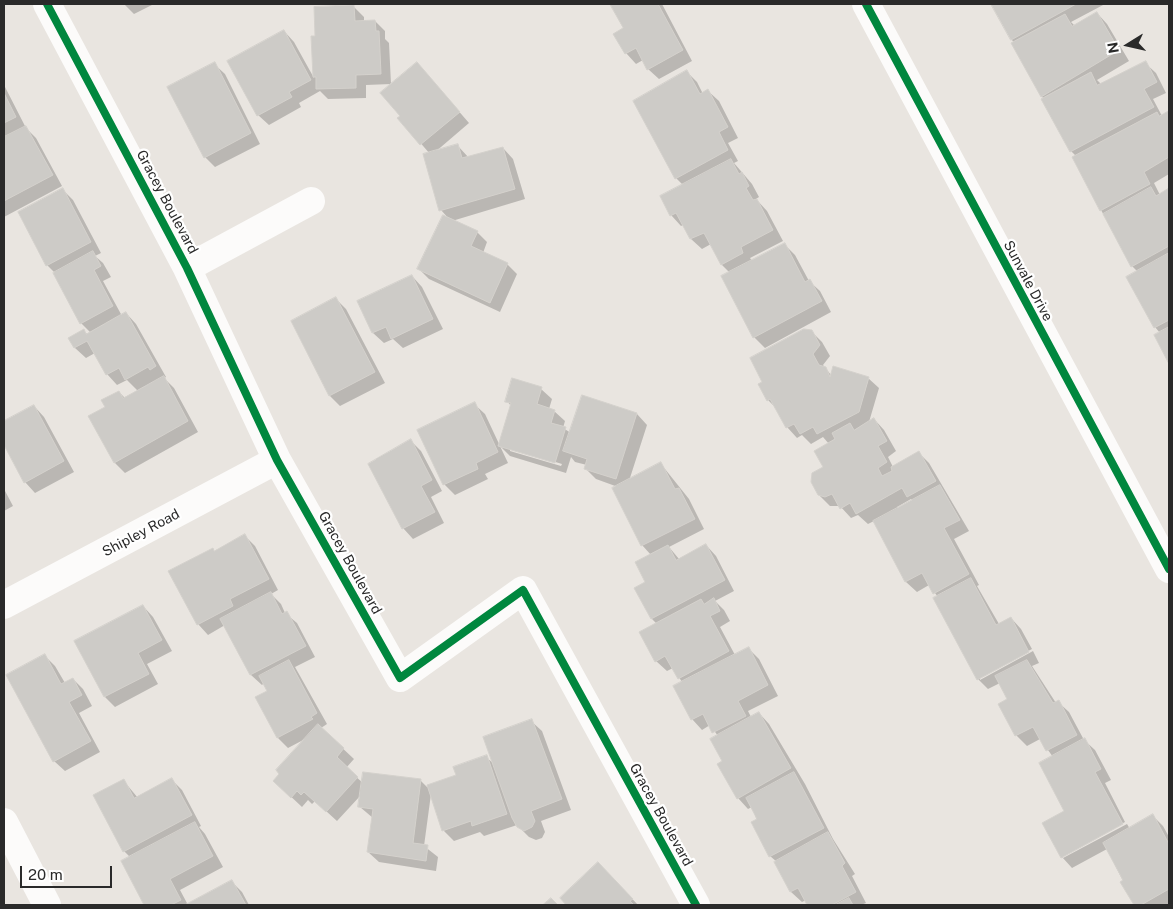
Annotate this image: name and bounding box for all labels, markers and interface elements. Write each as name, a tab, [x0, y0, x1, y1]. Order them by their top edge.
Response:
north arrow	[1103, 20, 1153, 70]
text: N	[1104, 41, 1122, 54]
street label: Gracey Boulevard	[133, 147, 201, 257]
street label: Sunvale Drive	[1000, 238, 1056, 324]
street label: Shipley Road	[99, 506, 183, 560]
street label: Gracey Boulevard	[315, 509, 385, 617]
street label: Gracey Boulevard	[626, 761, 696, 869]
scale bar	[22, 856, 115, 888]
text: 20 m	[28, 866, 63, 883]

